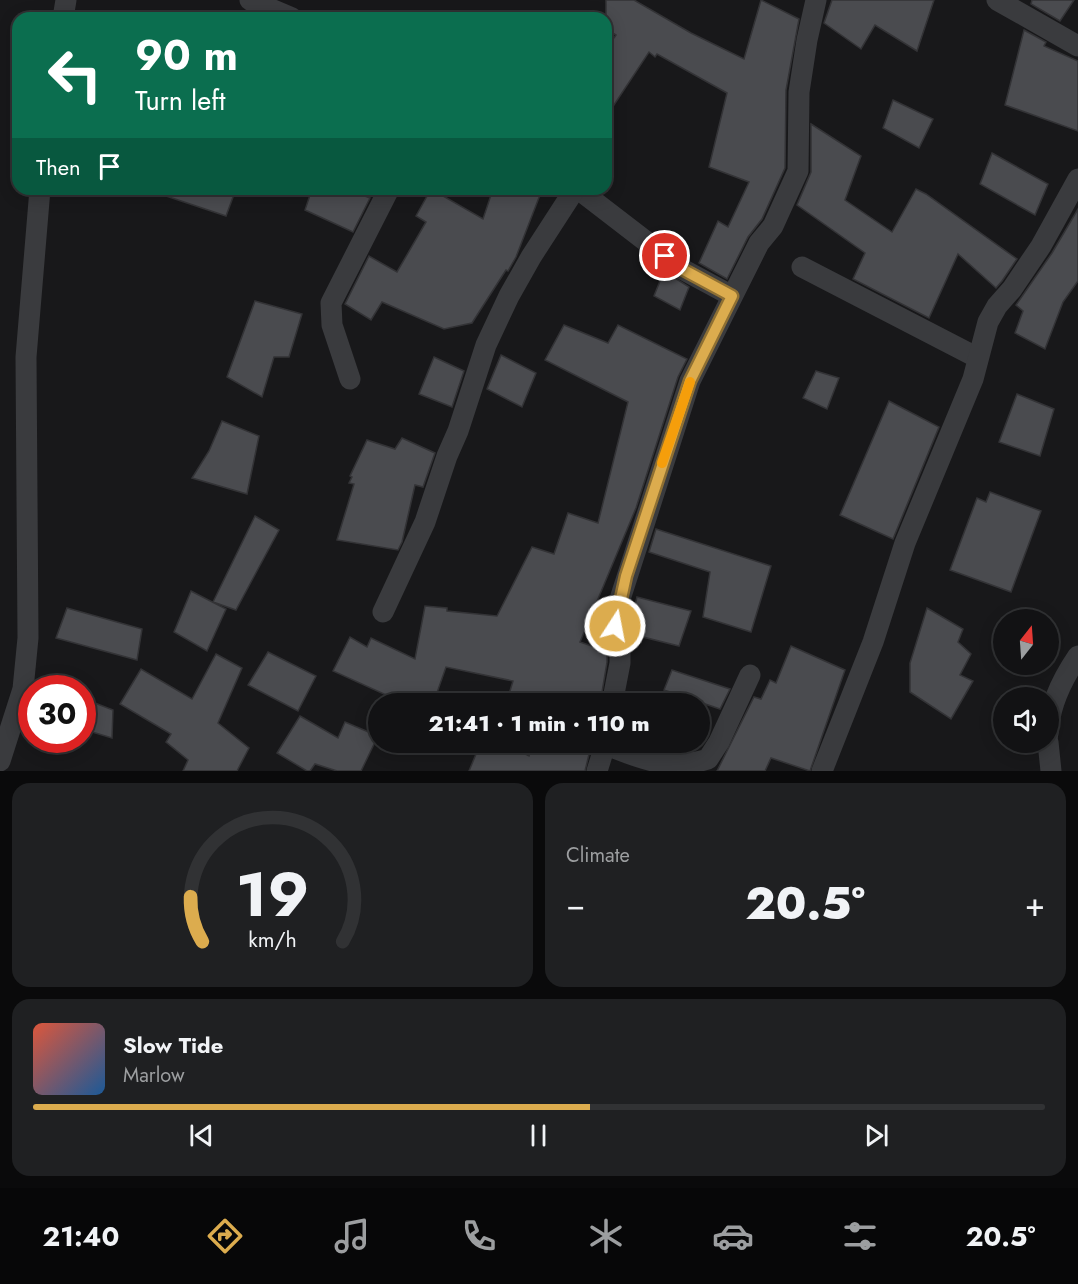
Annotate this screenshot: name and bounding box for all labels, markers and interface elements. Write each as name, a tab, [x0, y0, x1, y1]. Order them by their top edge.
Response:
text: 90 m	[135, 25, 238, 86]
icon: left	[36, 36, 114, 114]
text: Turn left	[135, 81, 225, 120]
icon: arrive	[93, 150, 126, 183]
text: Then	[36, 151, 81, 183]
pin	[639, 230, 690, 281]
icon: arrive	[648, 239, 681, 272]
position arrow	[583, 594, 647, 658]
north arrow	[993, 609, 1059, 675]
map controls	[993, 609, 1059, 753]
speed limit sign: 30	[18, 675, 96, 753]
button: sound	[993, 687, 1059, 753]
text: 21:41 · 1 min · 110 m	[428, 707, 650, 739]
text: Climate	[566, 841, 630, 870]
text: 19	[236, 849, 309, 939]
text: 20.5°	[745, 871, 865, 936]
text: −	[566, 881, 585, 928]
text: +	[1025, 881, 1045, 928]
text: km/h	[248, 924, 297, 955]
text: Slow Tide	[123, 1029, 223, 1061]
text: Marlow	[123, 1061, 185, 1090]
icon: previous	[185, 1119, 218, 1152]
icon: pause	[522, 1119, 555, 1152]
icon: next	[860, 1119, 893, 1152]
icon: directions	[204, 1215, 246, 1257]
icon: music	[331, 1215, 373, 1257]
icon: phone	[458, 1215, 500, 1257]
icon: climate	[585, 1215, 627, 1257]
icon: car	[712, 1215, 754, 1257]
icon: filters	[839, 1215, 881, 1257]
text: 21:40	[42, 1217, 119, 1256]
text: 20.5°	[966, 1217, 1036, 1256]

